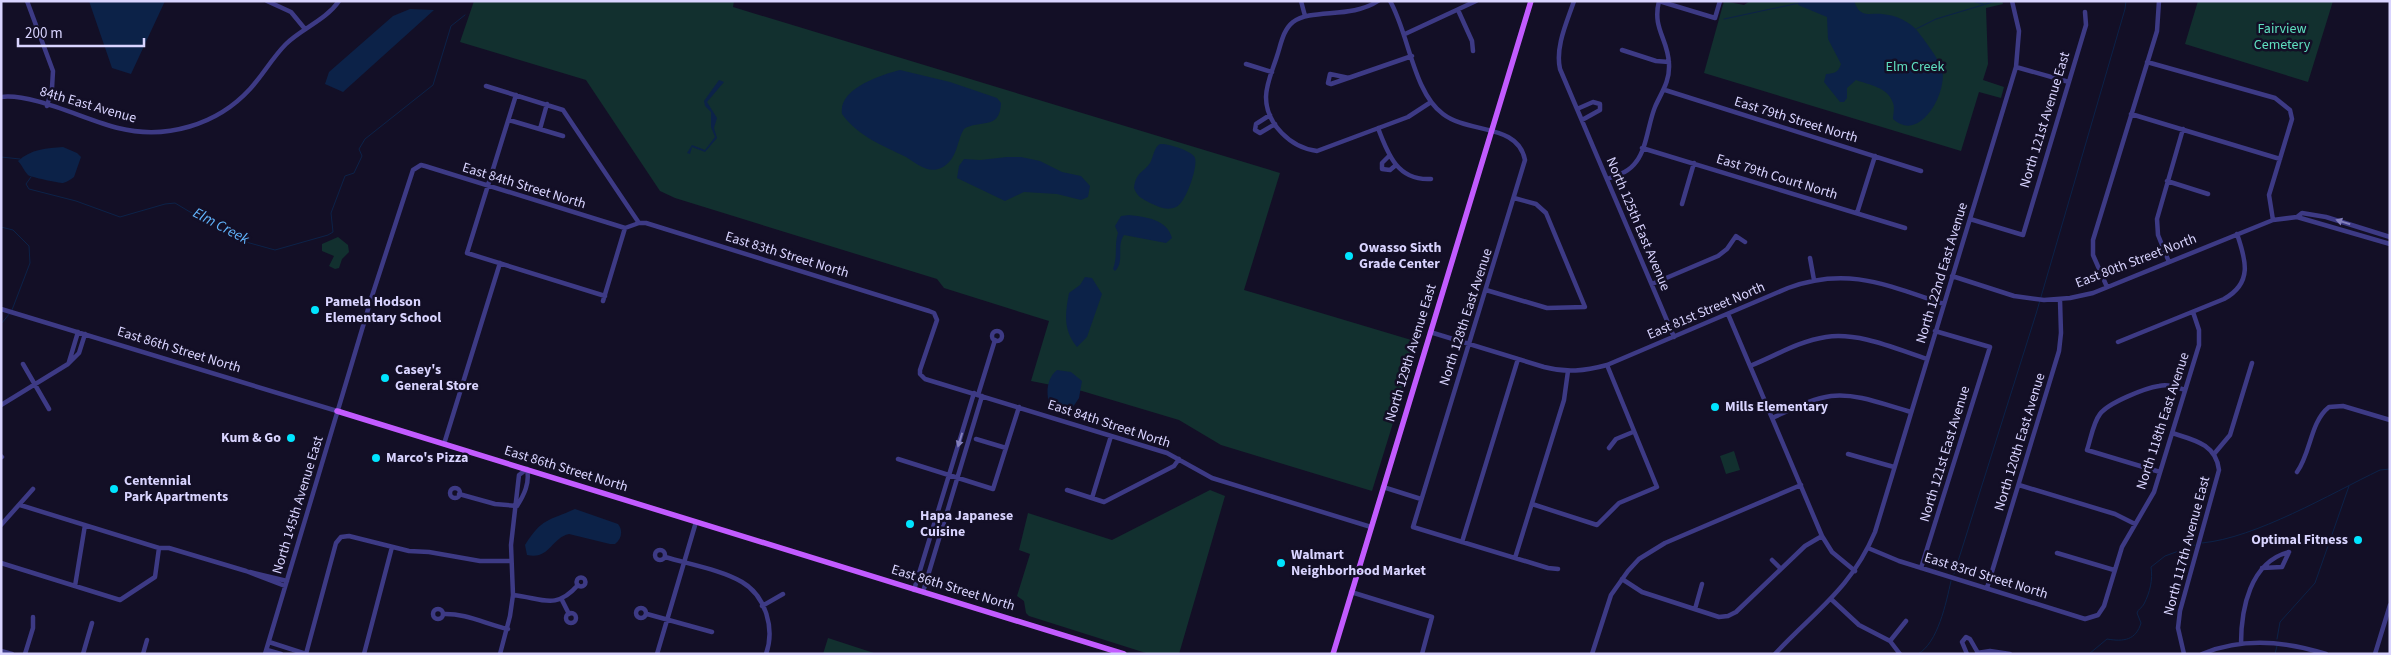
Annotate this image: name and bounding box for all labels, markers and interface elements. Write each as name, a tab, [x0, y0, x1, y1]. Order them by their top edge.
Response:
scale bar	[18, 15, 144, 47]
park label: Fairview Cemetery	[2254, 19, 2311, 55]
text: 200 m	[25, 23, 63, 44]
street label: North 121st Avenue East	[2015, 49, 2075, 191]
park label: Elm Creek	[1886, 57, 1945, 77]
street label: 84th East Avenue	[37, 82, 139, 128]
street label: East 79th Street North	[1732, 92, 1860, 148]
street label: East 79th Court North	[1714, 149, 1840, 205]
street label: North 125th East Avenue	[1601, 154, 1675, 294]
street label: East 84th Street North	[460, 158, 588, 214]
street label: North 122nd East Avenue	[1911, 200, 1973, 346]
water label: Elm Creek	[189, 202, 254, 250]
one-way arrow	[2336, 218, 2351, 226]
street label: East 83th Street North	[723, 227, 851, 283]
street label: East 80th Street North	[2073, 229, 2199, 293]
place label: Owasso Sixth Grade Center	[1359, 238, 1441, 274]
street label: North 128th East Avenue	[1434, 246, 1498, 388]
marker: Owasso Sixth Grade Center	[1343, 250, 1355, 262]
street label: East 81st Street North	[1644, 277, 1768, 345]
street label: North 129th Avenue East	[1380, 281, 1442, 424]
place label: Pamela Hodson Elementary School	[325, 292, 441, 328]
marker: Pamela Hodson Elementary School	[309, 304, 321, 316]
street label: East 86th Street North	[115, 322, 243, 378]
street label: North 118th East Avenue	[2131, 350, 2195, 492]
place label: Casey's General Store	[395, 360, 479, 396]
street label: North 120th East Avenue	[1989, 370, 2051, 513]
marker: Casey's General Store	[379, 372, 391, 384]
street label: North 121st East Avenue	[1915, 383, 1975, 525]
street label: East 84th Street North	[1045, 395, 1173, 453]
place label: Mills Elementary	[1725, 397, 1829, 417]
marker: Mills Elementary	[1709, 401, 1721, 413]
place label: Kum & Go	[221, 428, 281, 448]
marker: Kum & Go	[285, 432, 297, 444]
street label: North 145th Avenue East	[267, 433, 329, 576]
one-way arrow	[955, 433, 963, 448]
street label: East 86th Street North	[502, 441, 630, 497]
place label: Marco's Pizza	[386, 448, 468, 468]
marker: Marco's Pizza	[370, 452, 382, 464]
place label: Centennial Park Apartments	[124, 471, 228, 507]
street label: North 117th Avenue East	[2159, 474, 2215, 618]
marker: Centennial Park Apartments	[108, 483, 120, 495]
place label: Hapa Japanese Cuisine	[920, 506, 1013, 542]
marker: Hapa Japanese Cuisine	[904, 518, 916, 530]
place label: Optimal Fitness	[2251, 530, 2348, 550]
marker: Optimal Fitness	[2352, 534, 2364, 546]
place label: Walmart Neighborhood Market	[1291, 545, 1427, 581]
street label: East 83rd Street North	[1922, 548, 2050, 604]
marker: Walmart Neighborhood Market	[1275, 557, 1287, 569]
street label: East 86th Street North	[889, 560, 1017, 616]

